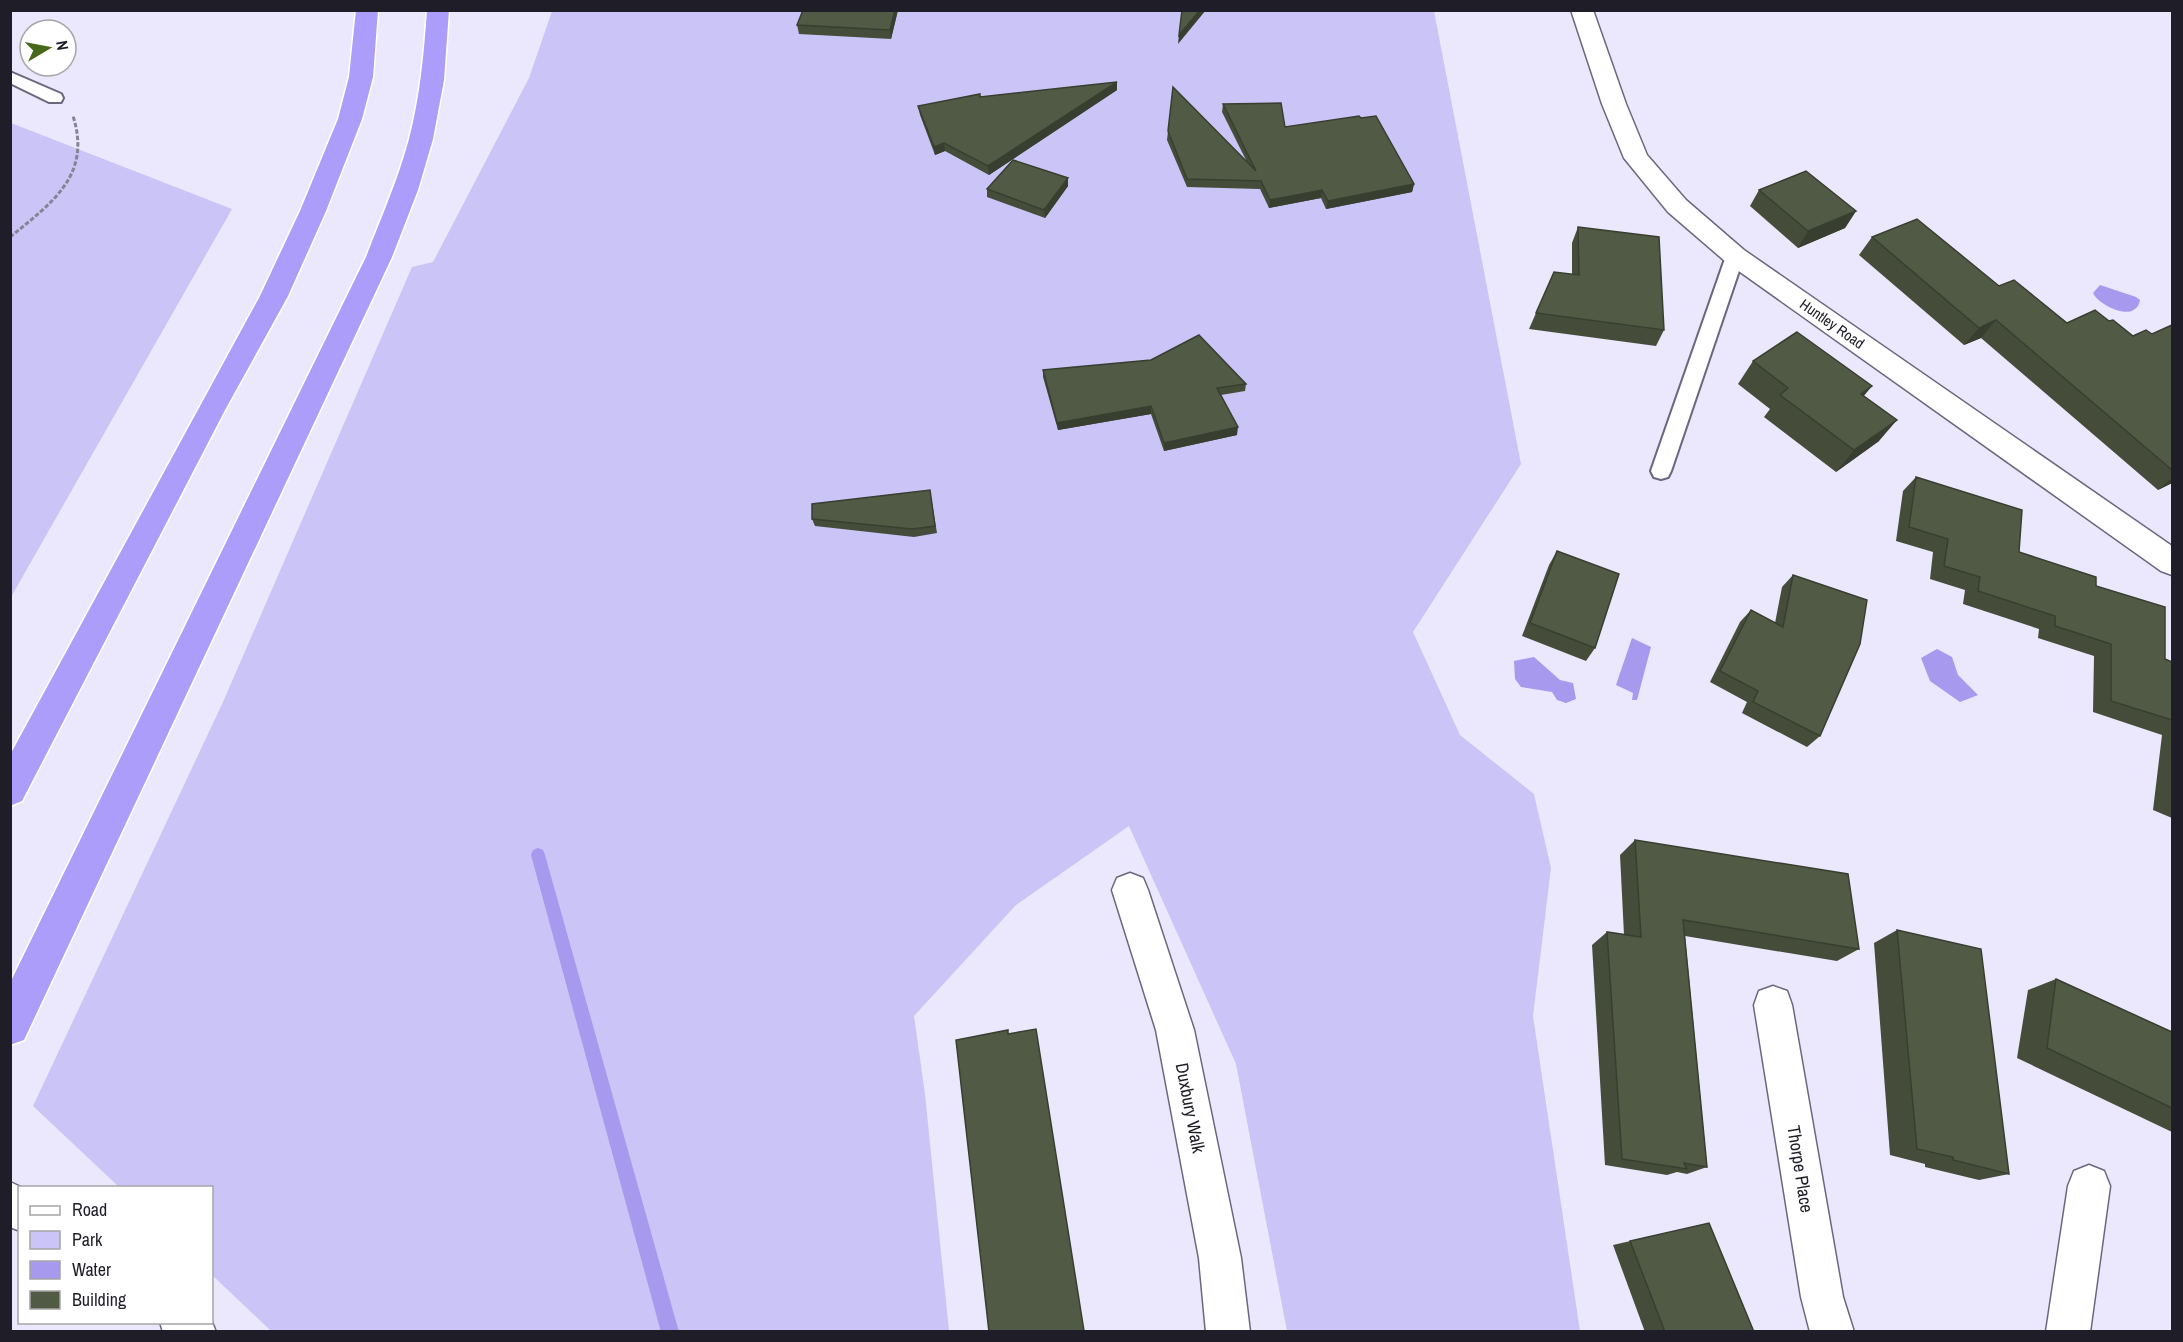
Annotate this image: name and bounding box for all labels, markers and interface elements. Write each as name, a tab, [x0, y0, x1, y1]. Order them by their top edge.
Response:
north arrow	[18, 18, 78, 78]
text: N	[51, 39, 74, 52]
street label: Huntley Road	[1796, 294, 1869, 354]
street label: Duxbury Walk	[1170, 1061, 1212, 1156]
street label: Thorpe Place	[1781, 1124, 1820, 1214]
legend	[18, 1186, 213, 1324]
text: Road	[72, 1197, 107, 1222]
text: Park	[72, 1227, 103, 1252]
text: Water	[72, 1257, 111, 1282]
text: Building	[72, 1287, 127, 1312]

